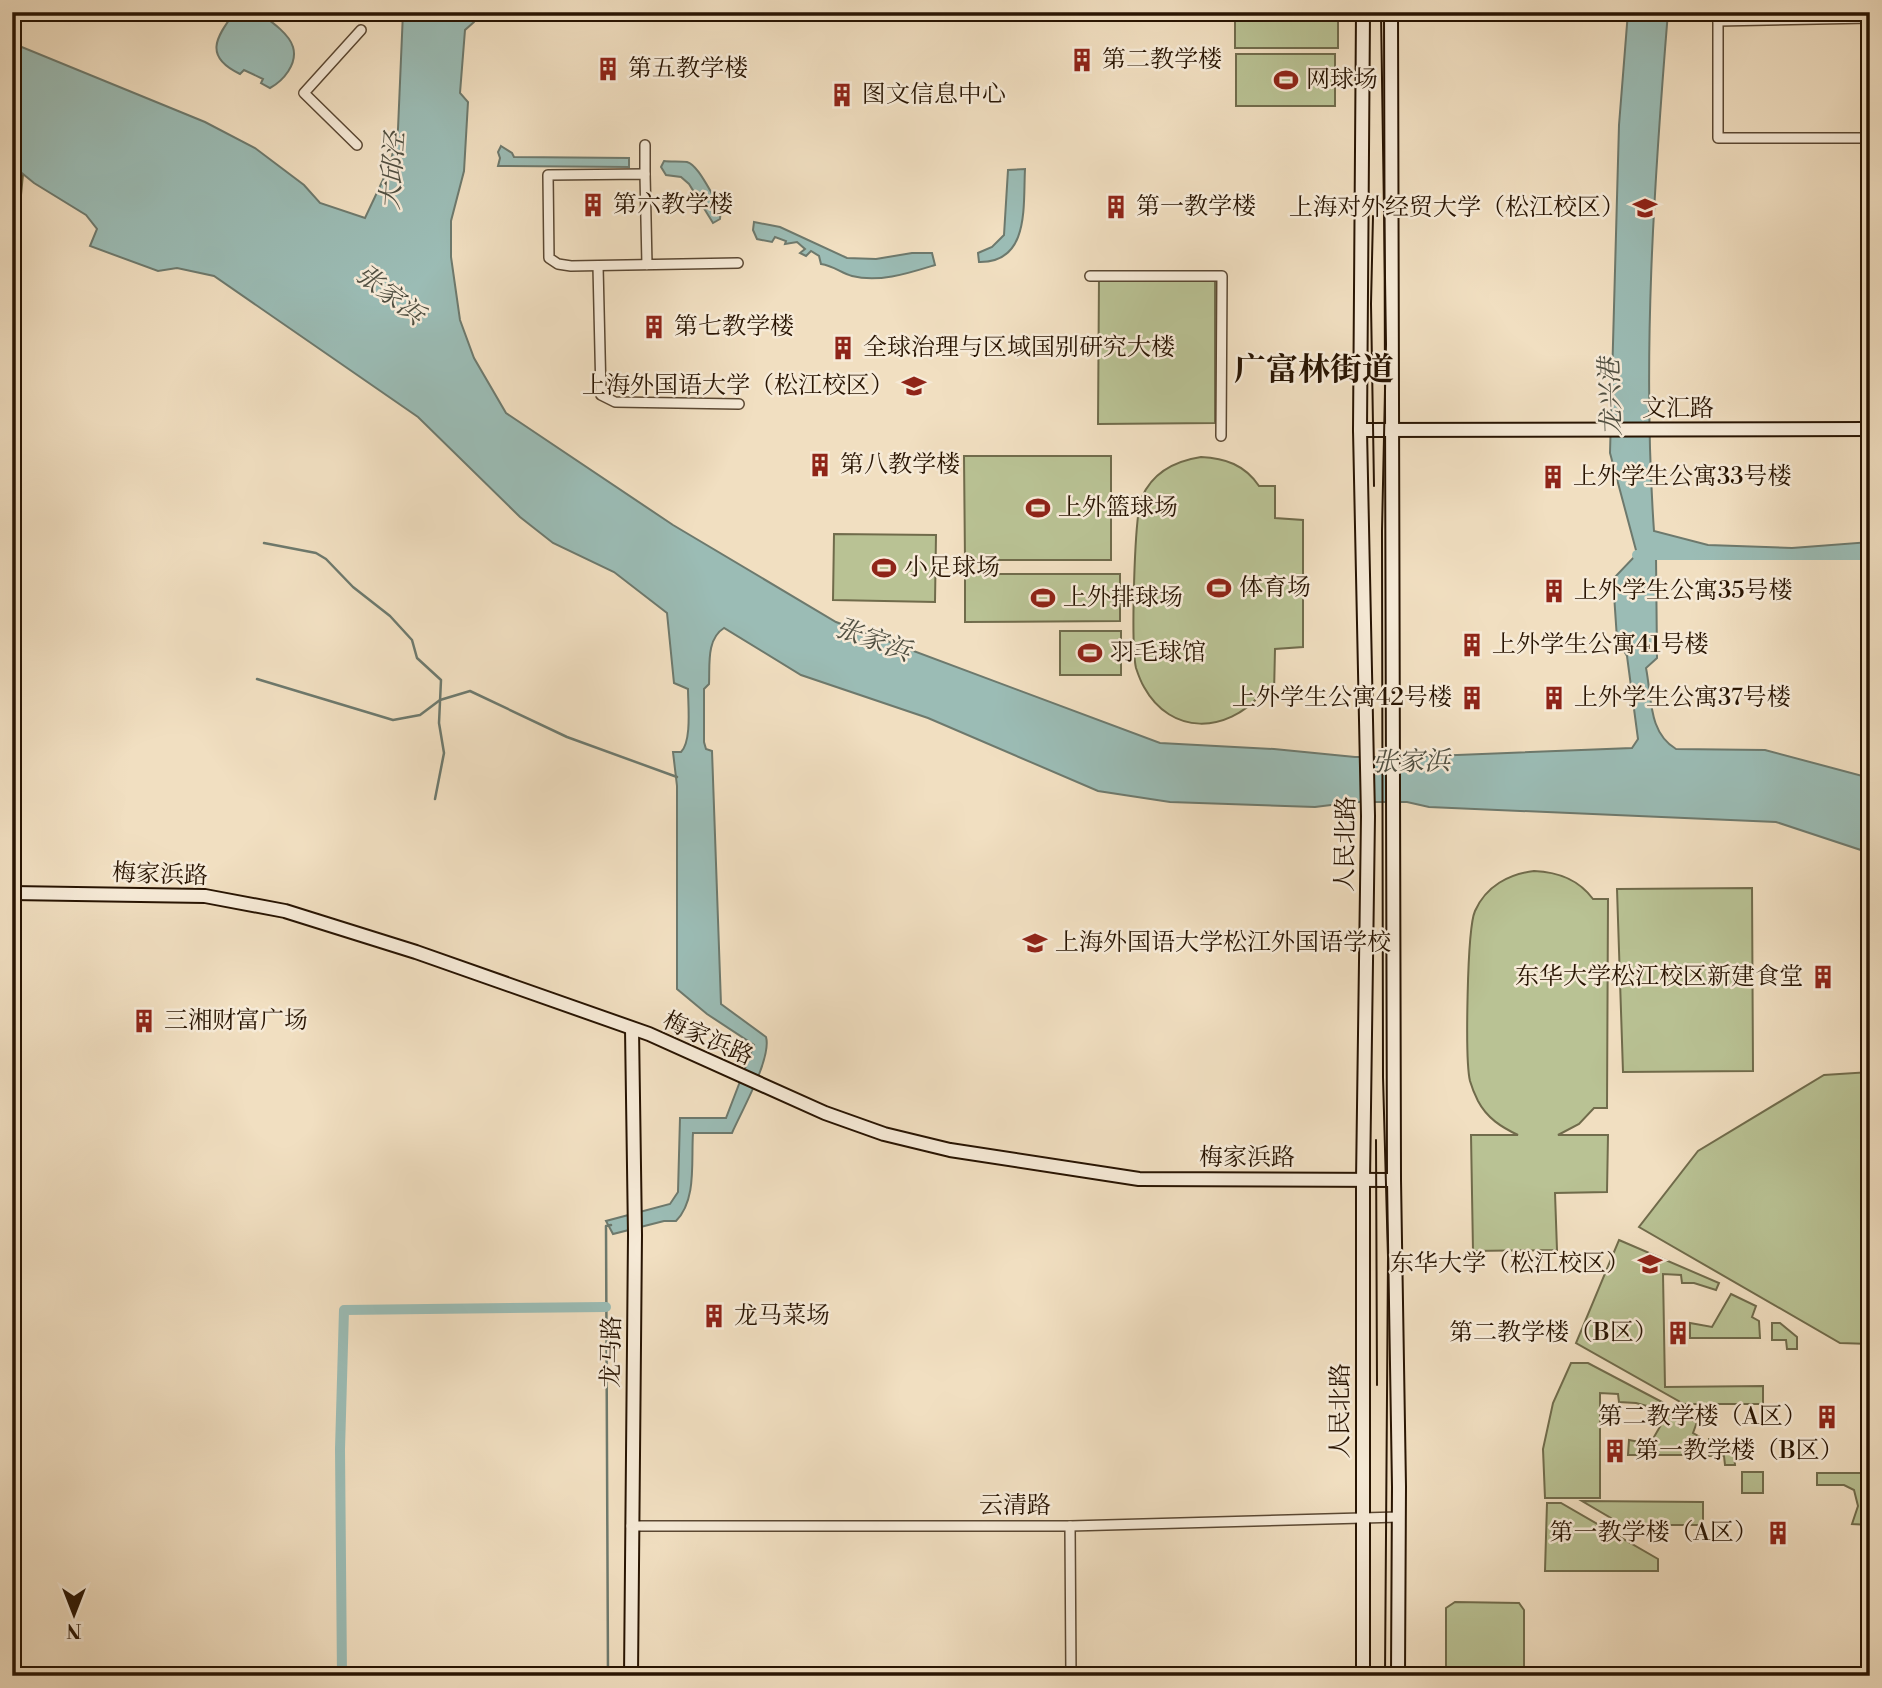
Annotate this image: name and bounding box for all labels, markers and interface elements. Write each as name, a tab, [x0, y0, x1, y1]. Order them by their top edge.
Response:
place label: 第二教学楼	[1102, 45, 1222, 75]
building icon: 第二教学楼	[1068, 46, 1096, 74]
place label: 第五教学楼	[628, 54, 748, 84]
building icon: 第五教学楼	[594, 55, 622, 83]
place label: 网球场	[1306, 65, 1378, 95]
sports icon: 网球场	[1272, 66, 1300, 94]
place label: 图文信息中心	[862, 80, 1006, 110]
building icon: 图文信息中心	[828, 81, 856, 109]
water label: 大邱泾	[374, 129, 412, 211]
place label: 第六教学楼	[613, 190, 733, 220]
building icon: 第六教学楼	[579, 191, 607, 219]
place label: 第一教学楼	[1136, 192, 1256, 222]
building icon: 第一教学楼	[1102, 193, 1130, 221]
place label: 上海对外经贸大学（松江校区）	[1289, 193, 1625, 223]
school or university icon: 上海对外经贸大学（松江校区）	[1631, 194, 1659, 222]
water label: 张家浜	[349, 258, 432, 333]
place label: 第七教学楼	[674, 312, 794, 342]
building icon: 第七教学楼	[640, 313, 668, 341]
place label: 全球治理与区域国别研究大楼	[863, 333, 1175, 363]
building icon: 全球治理与区域国别研究大楼	[829, 334, 857, 362]
district label: 广富林街道	[1234, 350, 1394, 390]
water label: 龙兴港	[1594, 354, 1628, 437]
place label: 上海外国语大学（松江校区）	[582, 371, 894, 401]
school or university icon: 上海外国语大学（松江校区）	[900, 372, 928, 400]
street label: 文汇路	[1642, 394, 1714, 424]
place label: 第八教学楼	[840, 450, 960, 480]
building icon: 第八教学楼	[806, 451, 834, 479]
place label: 上外学生公寓33号楼	[1573, 462, 1792, 492]
building icon: 上外学生公寓33号楼	[1539, 463, 1567, 491]
place label: 上外篮球场	[1058, 493, 1178, 523]
sports icon: 上外篮球场	[1024, 494, 1052, 522]
place label: 小足球场	[904, 553, 1000, 583]
sports icon: 小足球场	[870, 554, 898, 582]
place label: 体育场	[1239, 573, 1311, 603]
sports icon: 体育场	[1205, 574, 1233, 602]
place label: 上外学生公寓35号楼	[1574, 576, 1792, 606]
building icon: 上外学生公寓35号楼	[1540, 577, 1568, 605]
place label: 上外排球场	[1063, 583, 1183, 613]
sports icon: 上外排球场	[1029, 584, 1057, 612]
water label: 张家浜	[831, 612, 917, 669]
place label: 上外学生公寓41号楼	[1492, 630, 1709, 660]
building icon: 上外学生公寓41号楼	[1458, 631, 1486, 659]
place label: 羽毛球馆	[1110, 638, 1206, 668]
sports icon: 羽毛球馆	[1076, 639, 1104, 667]
place label: 上外学生公寓42号楼	[1232, 683, 1452, 713]
place label: 上外学生公寓37号楼	[1574, 683, 1791, 713]
building icon: 上外学生公寓42号楼	[1458, 684, 1486, 712]
building icon: 上外学生公寓37号楼	[1540, 684, 1568, 712]
water label: 张家浜	[1372, 745, 1452, 779]
street label: 人民北路	[1330, 796, 1362, 892]
street label: 梅家浜路	[112, 858, 208, 892]
place label: 上海外国语大学松江外国语学校	[1055, 928, 1391, 958]
school or university icon: 上海外国语大学松江外国语学校	[1021, 929, 1049, 957]
place label: 东华大学松江校区新建食堂	[1515, 962, 1803, 992]
building icon: 东华大学松江校区新建食堂	[1809, 963, 1837, 991]
place label: 三湘财富广场	[164, 1006, 308, 1036]
street label: 梅家浜路	[658, 1006, 758, 1072]
building icon: 三湘财富广场	[130, 1007, 158, 1035]
street label: 梅家浜路	[1199, 1143, 1295, 1173]
place label: 东华大学（松江校区）	[1390, 1249, 1630, 1279]
school or university icon: 东华大学（松江校区）	[1636, 1250, 1664, 1278]
place label: 龙马菜场	[734, 1301, 830, 1331]
building icon: 龙马菜场	[700, 1302, 728, 1330]
street label: 龙马路	[596, 1316, 628, 1388]
place label: 第二教学楼（B区）	[1449, 1318, 1658, 1348]
building icon: 第二教学楼（B区）	[1664, 1319, 1692, 1347]
street label: 人民北路	[1326, 1363, 1356, 1459]
place label: 第二教学楼（A区）	[1599, 1402, 1807, 1432]
building icon: 第二教学楼（A区）	[1813, 1403, 1841, 1431]
place label: 第一教学楼（B区）	[1635, 1436, 1844, 1466]
building icon: 第一教学楼（B区）	[1601, 1437, 1629, 1465]
street label: 云清路	[979, 1491, 1051, 1521]
place label: 第一教学楼（A区）	[1550, 1518, 1758, 1548]
building icon: 第一教学楼（A区）	[1764, 1519, 1792, 1547]
north arrow	[38, 1580, 108, 1650]
text: N	[66, 1618, 82, 1642]

